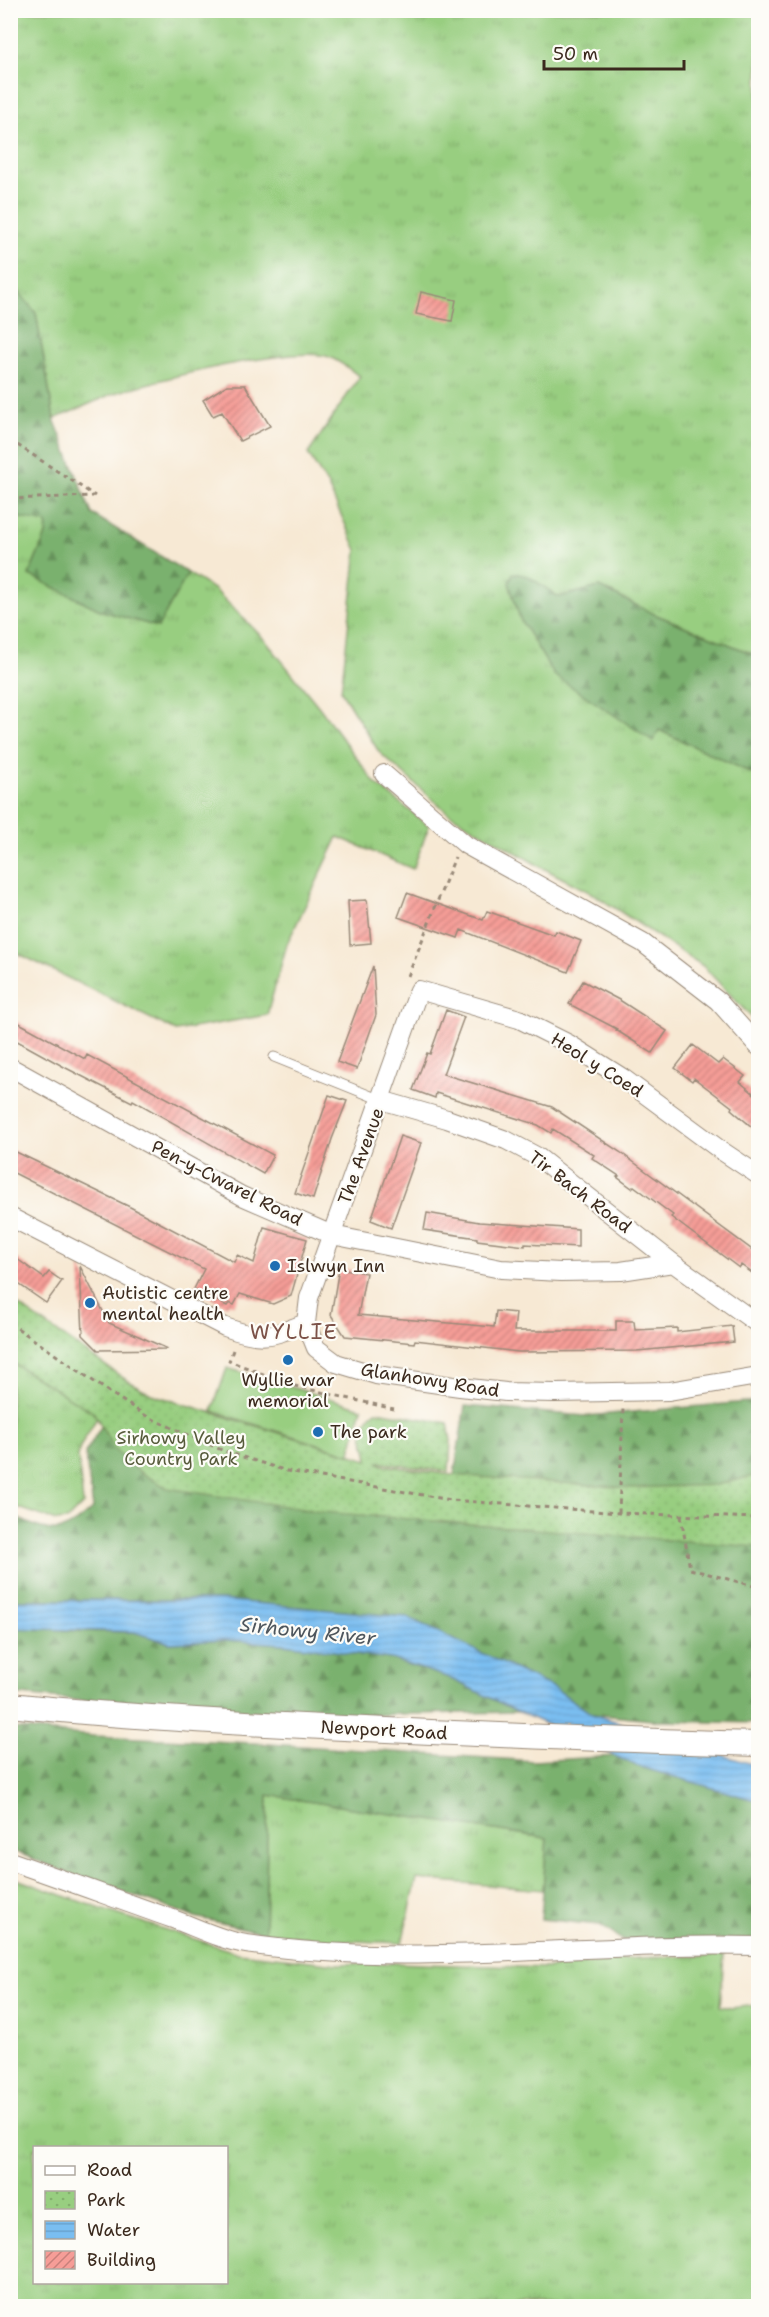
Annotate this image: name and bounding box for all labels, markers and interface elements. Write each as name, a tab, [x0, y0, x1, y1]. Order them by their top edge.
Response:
scale bar	[544, 33, 684, 71]
text: 50 m	[553, 42, 598, 66]
street label: Heol y Coed	[546, 1027, 648, 1103]
street label: The Avenue	[332, 1104, 390, 1208]
street label: Pen-y-Cwarel Road	[147, 1134, 307, 1232]
street label: Tir Bach Road	[524, 1145, 636, 1239]
place label: Islwyn Inn	[287, 1254, 385, 1278]
marker: Islwyn Inn	[268, 1259, 282, 1273]
place label: Autistic centre mental health	[102, 1281, 229, 1326]
marker: Autistic centre mental health	[83, 1296, 97, 1310]
district label: WYLLIE	[250, 1318, 338, 1346]
marker: Wyllie war memorial	[281, 1353, 295, 1367]
street label: Glanhowy Road	[359, 1357, 501, 1403]
place label: Wyllie war memorial	[241, 1368, 335, 1413]
place label: The park	[330, 1420, 407, 1444]
marker: The park	[311, 1425, 325, 1439]
park label: Sirhowy Valley Country Park	[116, 1426, 246, 1471]
water label: Sirhowy River	[239, 1611, 378, 1651]
street label: Newport Road	[320, 1715, 448, 1745]
legend	[33, 2146, 228, 2284]
text: Road	[87, 2158, 132, 2182]
text: Park	[87, 2188, 126, 2212]
text: Water	[87, 2218, 140, 2242]
text: Building	[87, 2248, 156, 2272]

